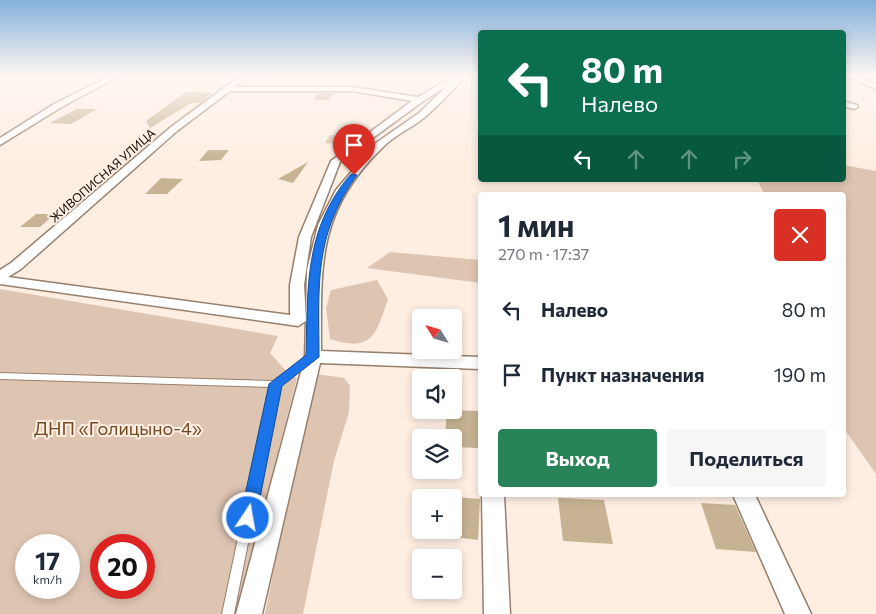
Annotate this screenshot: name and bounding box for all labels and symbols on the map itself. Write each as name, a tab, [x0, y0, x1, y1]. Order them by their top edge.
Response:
pin	[333, 124, 375, 175]
street label: ЖИВОПИСНАЯ УЛИЦА	[46, 125, 158, 225]
north arrow	[412, 309, 462, 359]
park label: ДНП «Голицыно-4»	[34, 417, 202, 439]
position arrow	[221, 491, 273, 543]
speed limit sign: 20	[90, 534, 155, 599]

